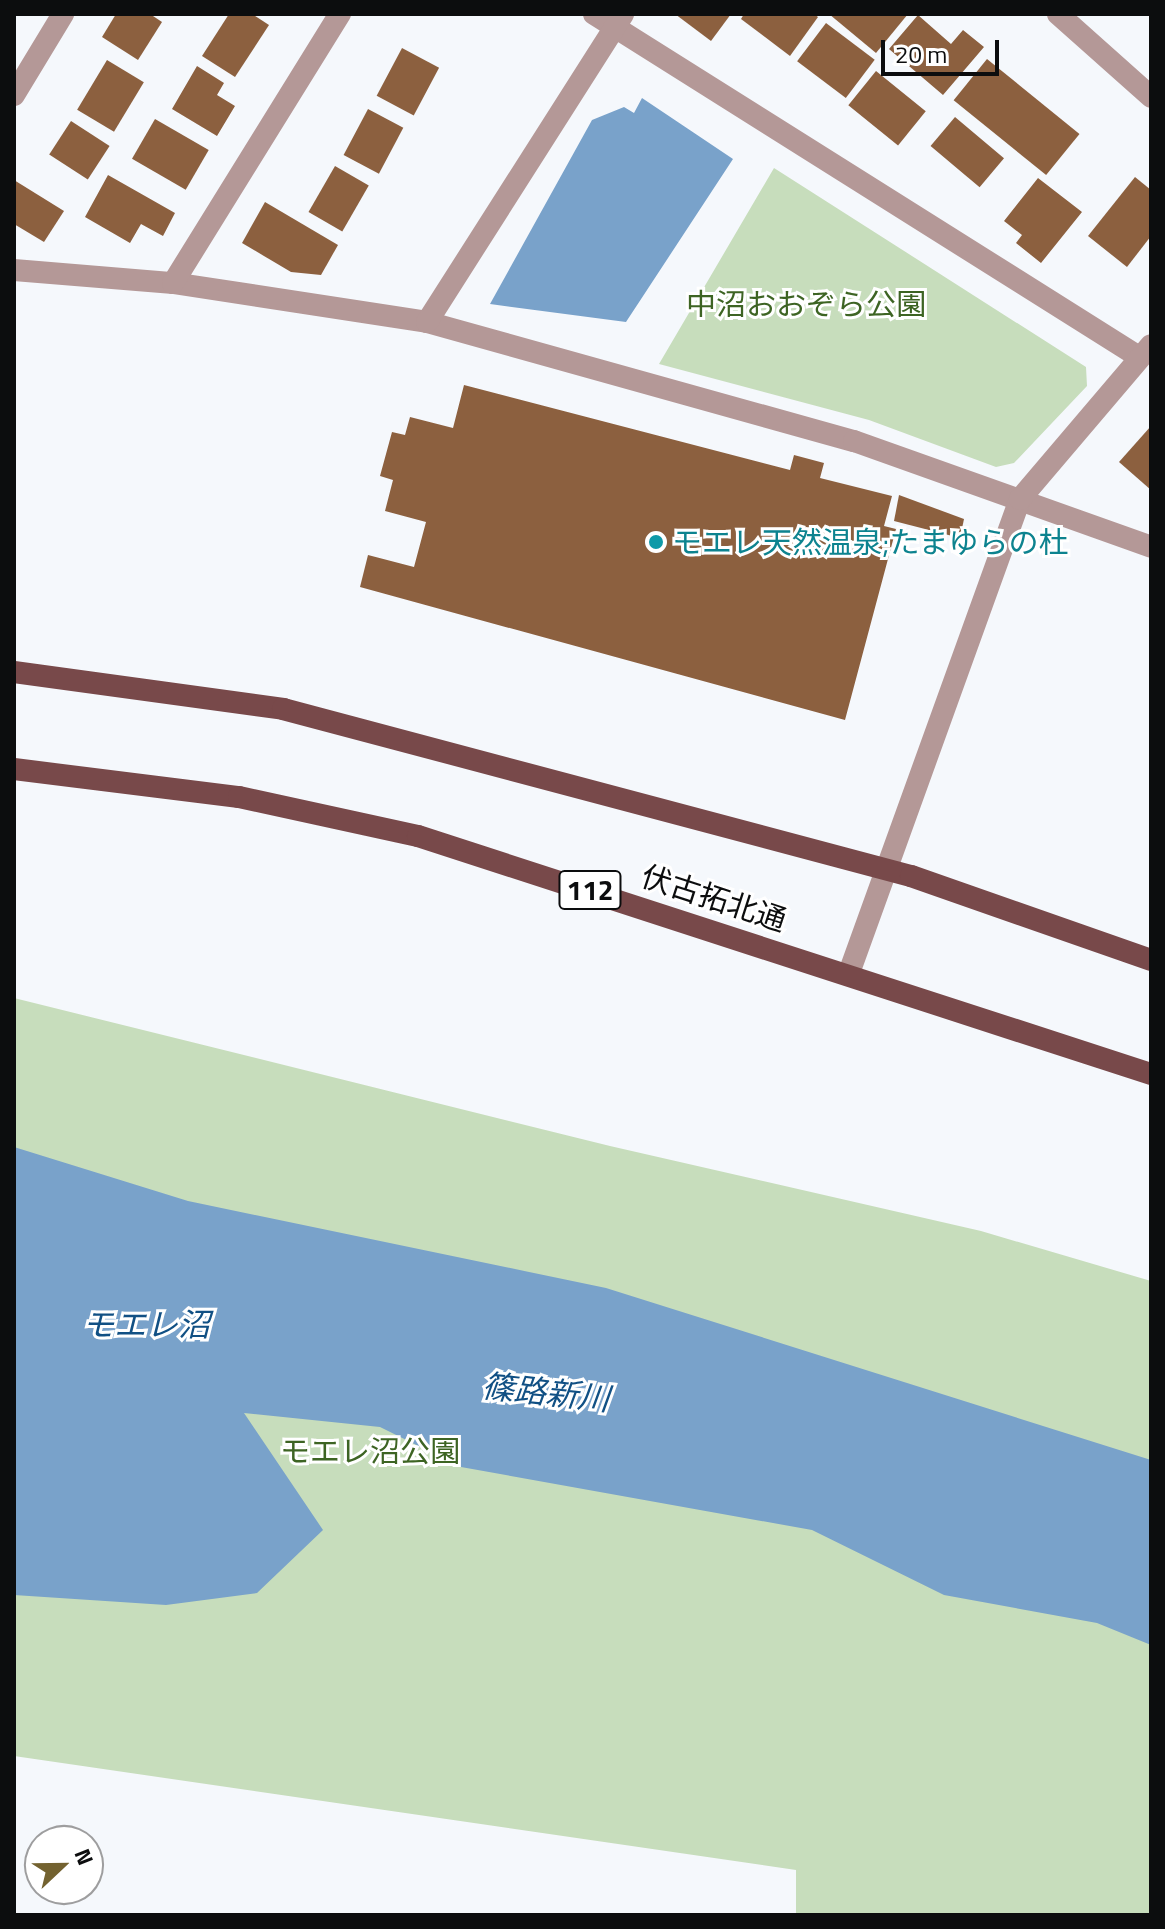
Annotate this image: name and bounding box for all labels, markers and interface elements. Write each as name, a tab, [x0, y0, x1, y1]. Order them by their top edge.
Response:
scale bar	[885, 24, 1003, 74]
text: 20 m	[895, 36, 947, 72]
park label: 中沼おおぞら公園	[686, 286, 926, 322]
place label: モエレ天然温泉;たまゆらの杜	[672, 524, 1069, 560]
marker: モエレ天然温泉;たまゆらの杜	[647, 533, 665, 551]
street label: 伏古拓北通	[637, 858, 791, 938]
road number: 112	[558, 866, 622, 914]
water label: モエレ沼	[82, 1305, 210, 1343]
water label: 篠路新川	[480, 1366, 612, 1418]
park label: モエレ沼公園	[280, 1433, 460, 1469]
north arrow	[24, 1825, 104, 1905]
text: N	[66, 1843, 103, 1870]

